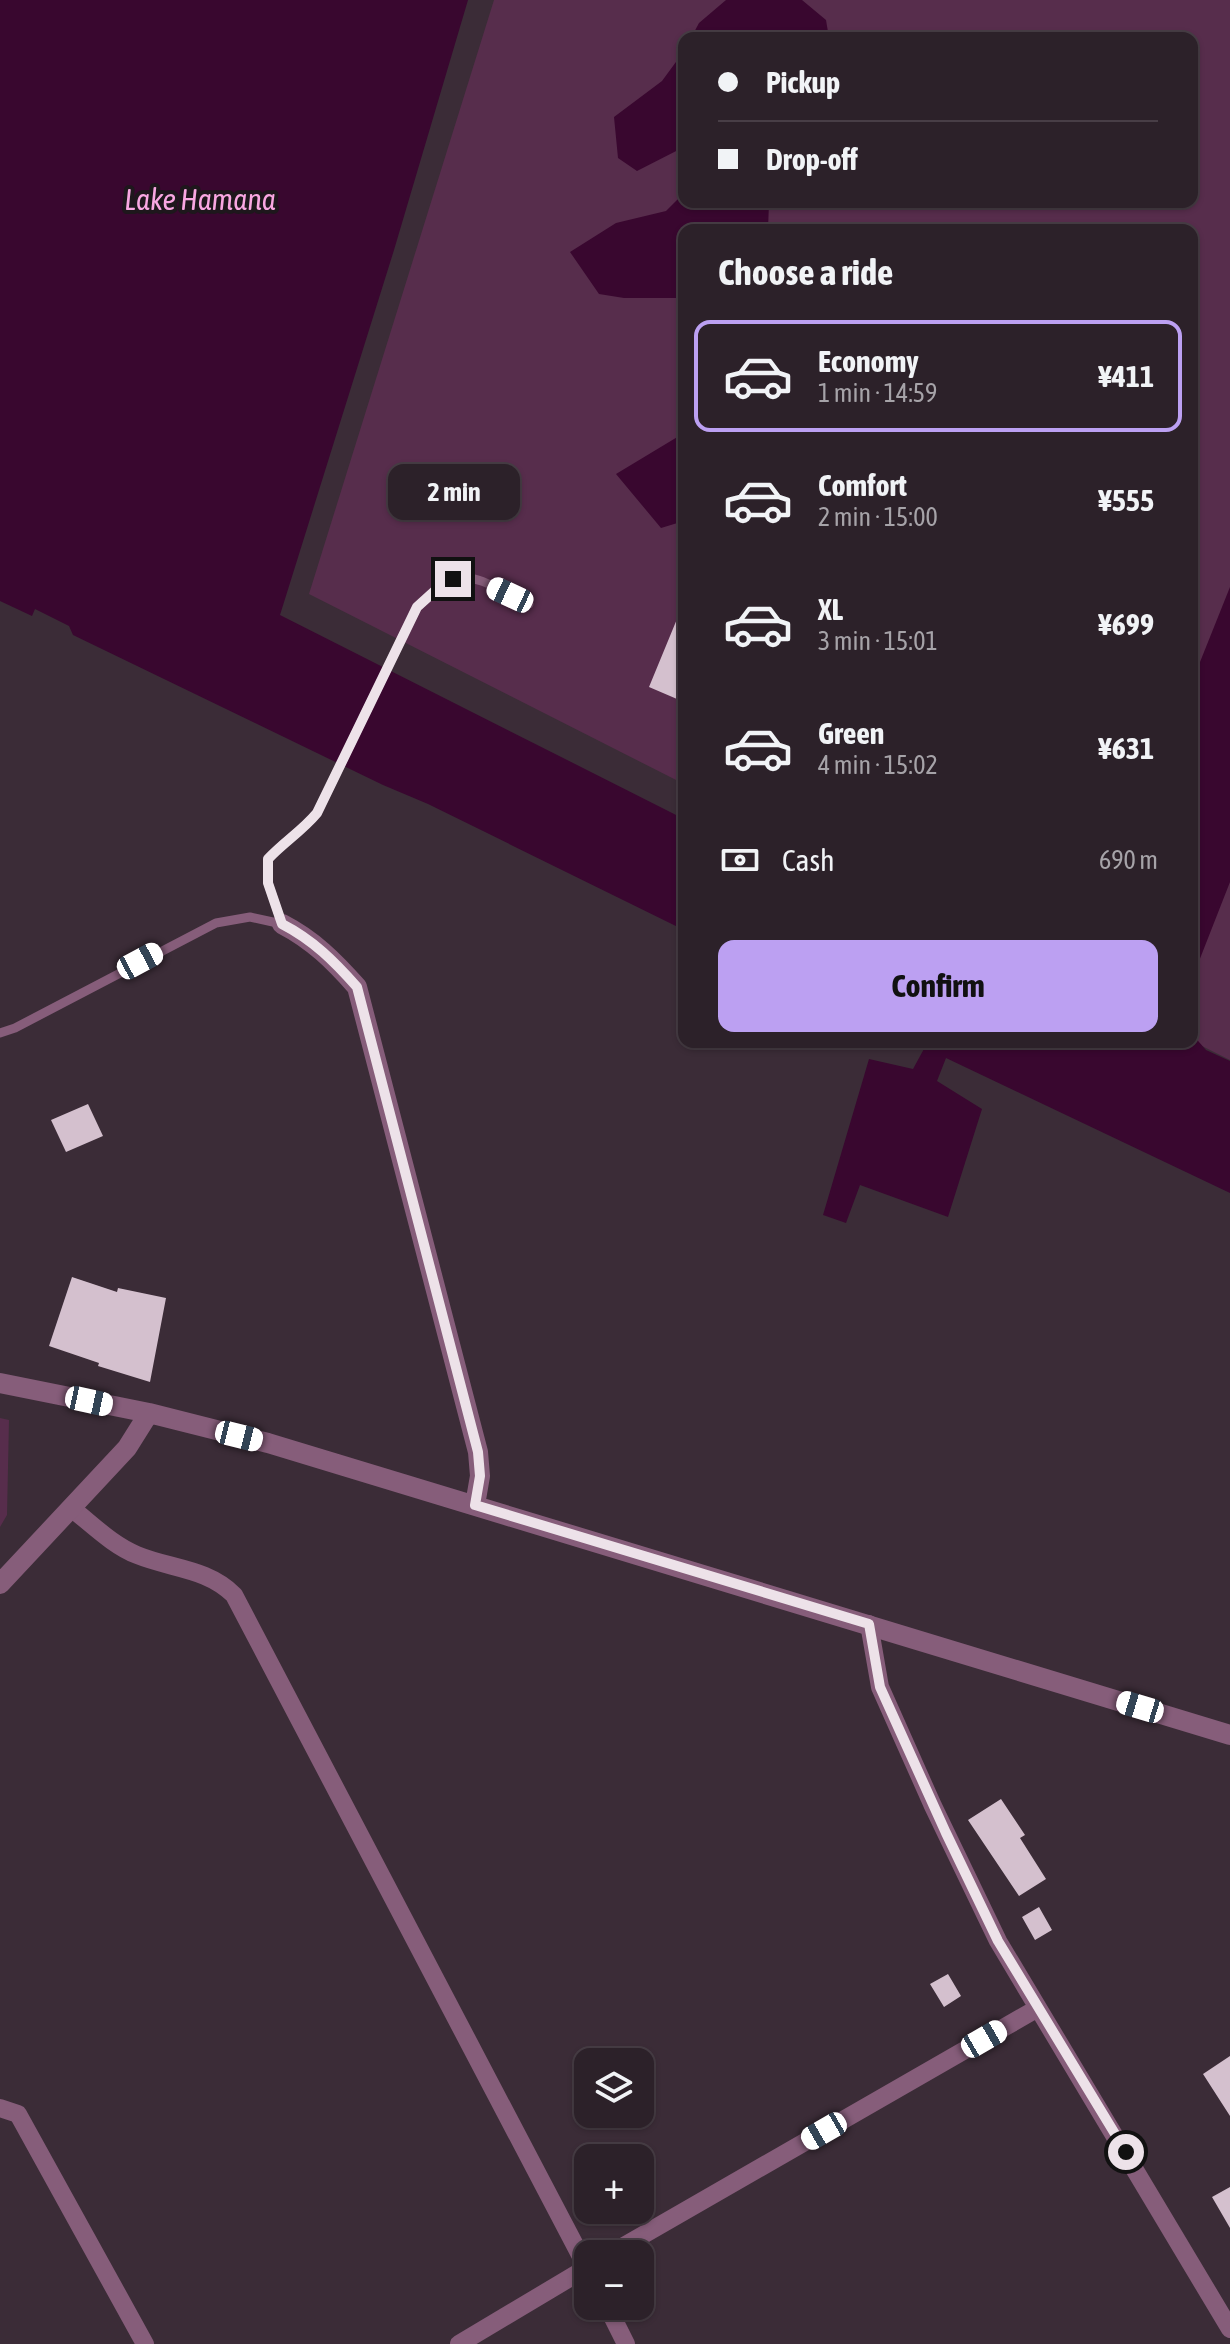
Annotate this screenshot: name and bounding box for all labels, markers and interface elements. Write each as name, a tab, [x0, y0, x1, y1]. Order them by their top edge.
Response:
text: Pickup	[766, 65, 840, 99]
text: Drop-off	[766, 142, 858, 176]
water label: Lake Hamana	[124, 182, 276, 216]
text: Choose a ride	[718, 251, 893, 293]
icon: car	[722, 340, 794, 412]
text: Economy	[818, 344, 919, 378]
text: ¥411	[1098, 359, 1154, 393]
text: 1 min · 14:59	[818, 378, 937, 408]
callout: 2 min	[387, 463, 519, 519]
icon: car	[722, 464, 794, 536]
text: Comfort	[818, 468, 907, 502]
text: 2 min	[427, 477, 481, 507]
text: ¥555	[1098, 483, 1154, 517]
text: 2 min · 15:00	[818, 502, 938, 532]
route end	[435, 561, 471, 597]
car	[483, 574, 537, 616]
icon: car	[722, 588, 794, 660]
text: XL	[818, 592, 843, 626]
text: ¥699	[1098, 607, 1154, 641]
text: 3 min · 15:01	[818, 626, 938, 656]
icon: car	[722, 712, 794, 784]
text: Green	[818, 716, 884, 750]
text: ¥631	[1098, 731, 1154, 765]
text: 4 min · 15:02	[818, 750, 938, 780]
icon: cash	[718, 838, 762, 882]
text: Cash	[782, 843, 835, 877]
text: 690 m	[1099, 845, 1158, 875]
car	[113, 939, 167, 983]
button: Confirm	[718, 940, 1158, 1032]
car	[63, 1384, 115, 1418]
car	[213, 1419, 265, 1453]
car	[1114, 1689, 1166, 1725]
car	[957, 2017, 1011, 2061]
map controls	[574, 2048, 654, 2320]
button: layers	[574, 2048, 654, 2128]
car	[797, 2109, 851, 2153]
route start	[1108, 2134, 1144, 2170]
button: +	[574, 2144, 654, 2224]
button: −	[574, 2240, 654, 2320]

